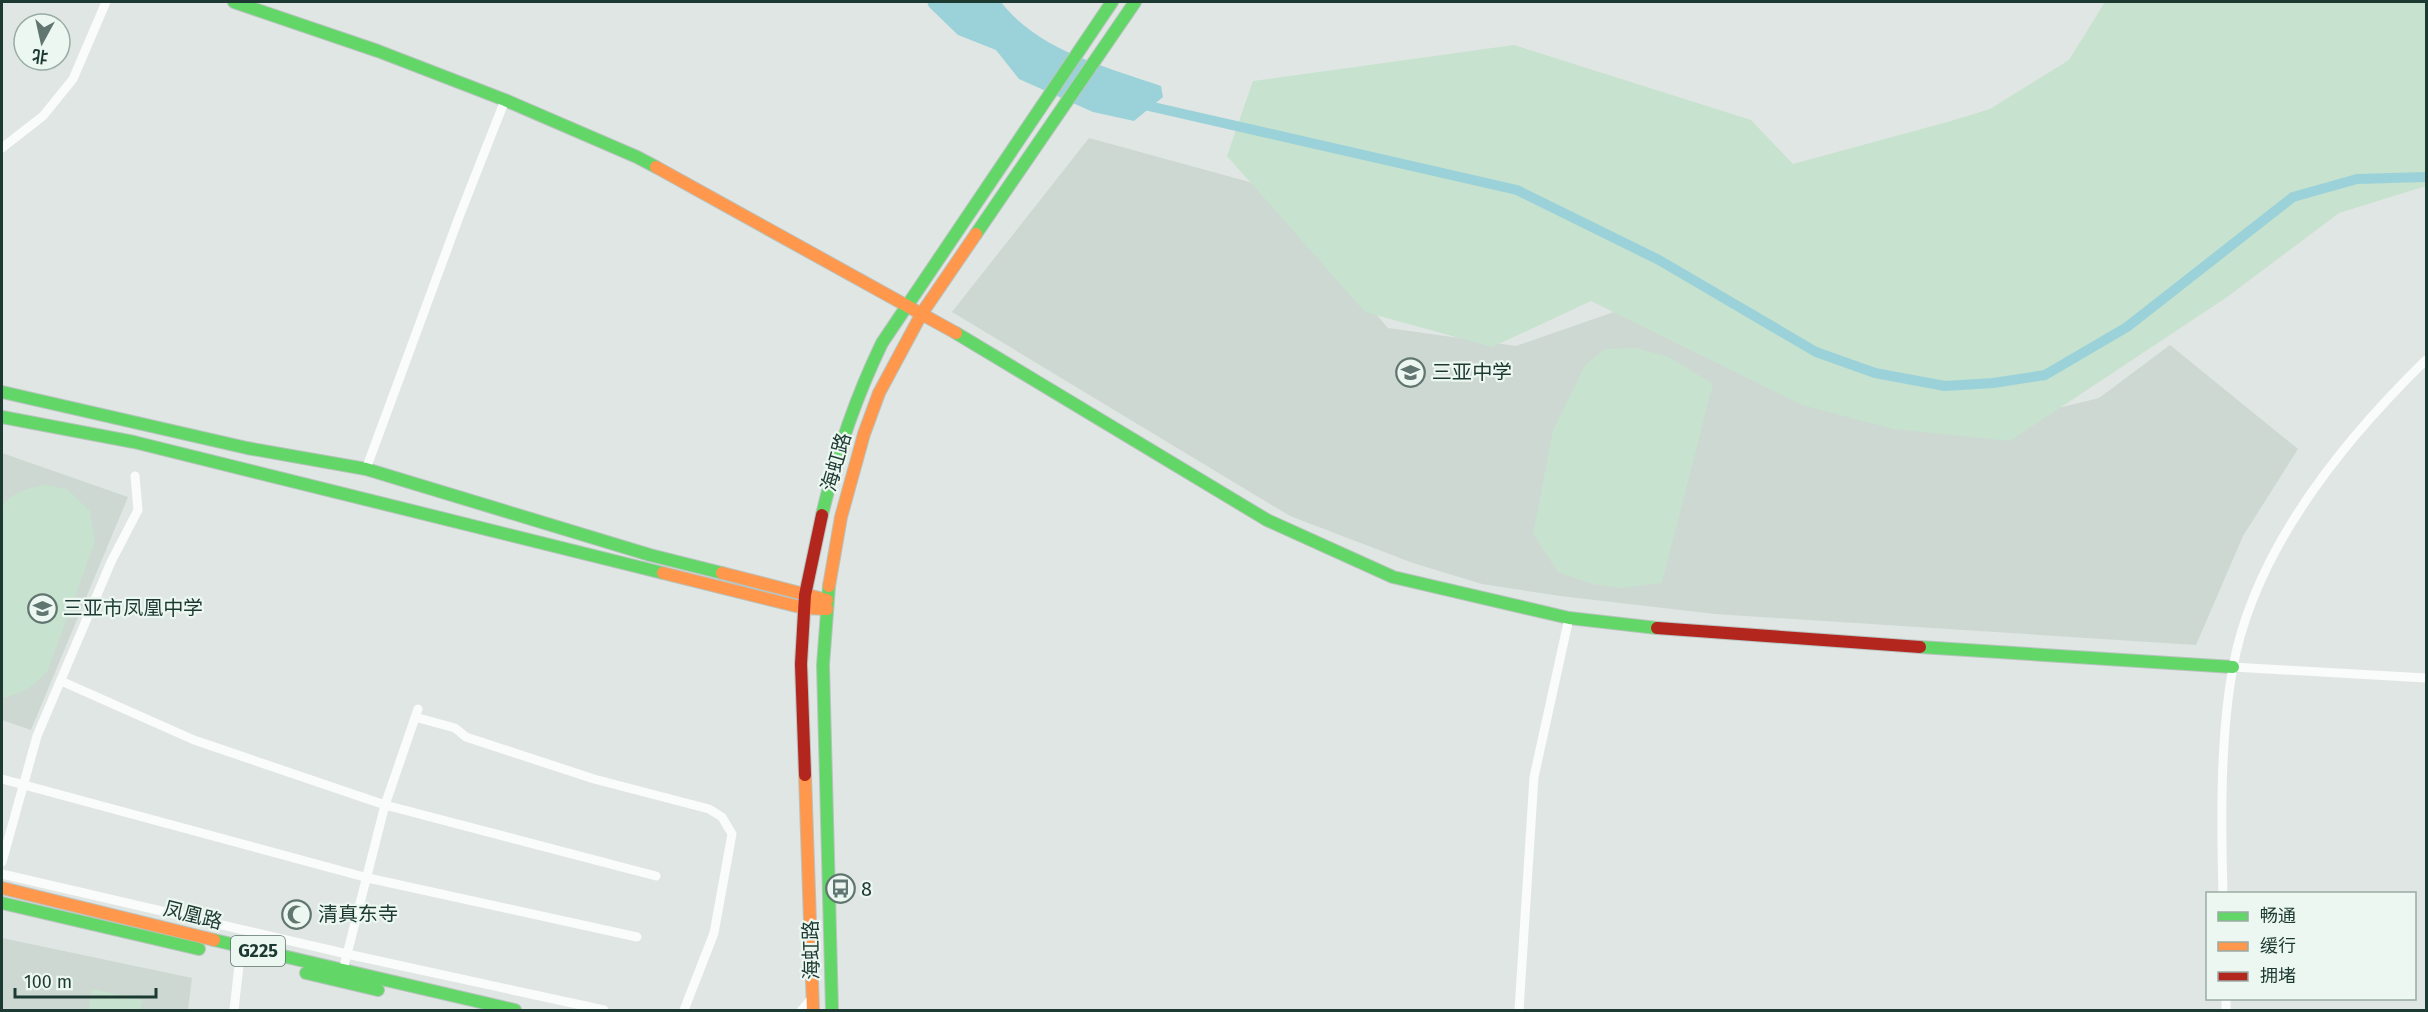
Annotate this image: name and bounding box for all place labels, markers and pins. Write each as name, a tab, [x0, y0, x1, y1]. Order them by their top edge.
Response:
school or university icon: 三亚中学	[1395, 356, 1427, 388]
place label: 三亚中学	[1432, 360, 1512, 384]
school or university icon: 三亚市凤凰中学	[26, 592, 58, 624]
place label: 三亚市凤凰中学	[63, 596, 203, 620]
bus stop icon: 8	[824, 873, 856, 905]
place label: 8	[861, 877, 872, 901]
mosque icon: 清真东寺	[281, 898, 313, 930]
place label: 清真东寺	[318, 902, 398, 926]

